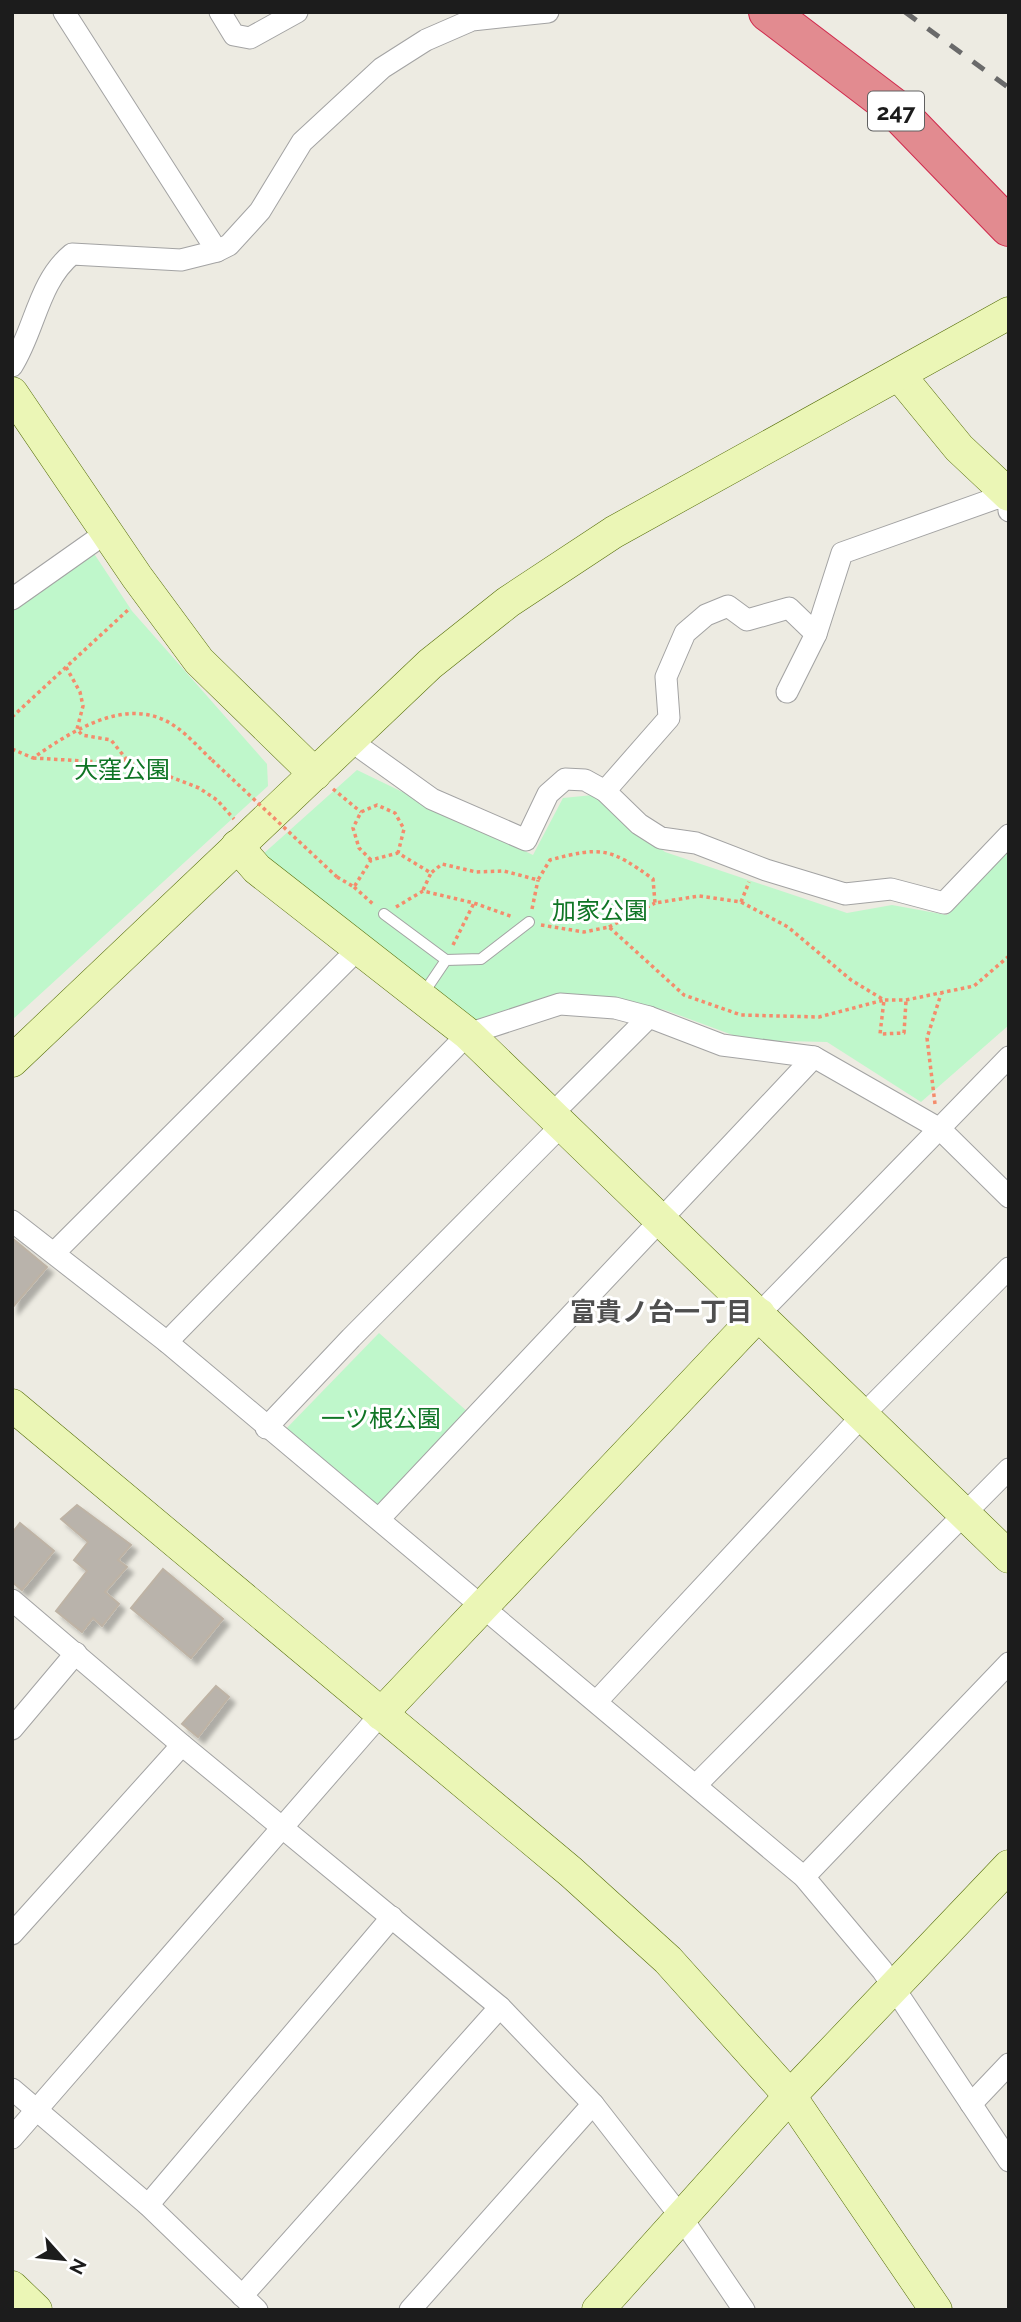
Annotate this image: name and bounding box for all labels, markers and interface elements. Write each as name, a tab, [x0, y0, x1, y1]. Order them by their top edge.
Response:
road number: 247	[868, 92, 924, 130]
park label: 大窪公園	[74, 755, 170, 784]
park label: 加家公園	[552, 896, 648, 925]
district label: 富貴ノ台一丁目	[570, 1297, 752, 1327]
park label: 一ツ根公園	[321, 1404, 441, 1433]
north arrow	[28, 2224, 98, 2294]
text: N	[65, 2255, 91, 2278]

